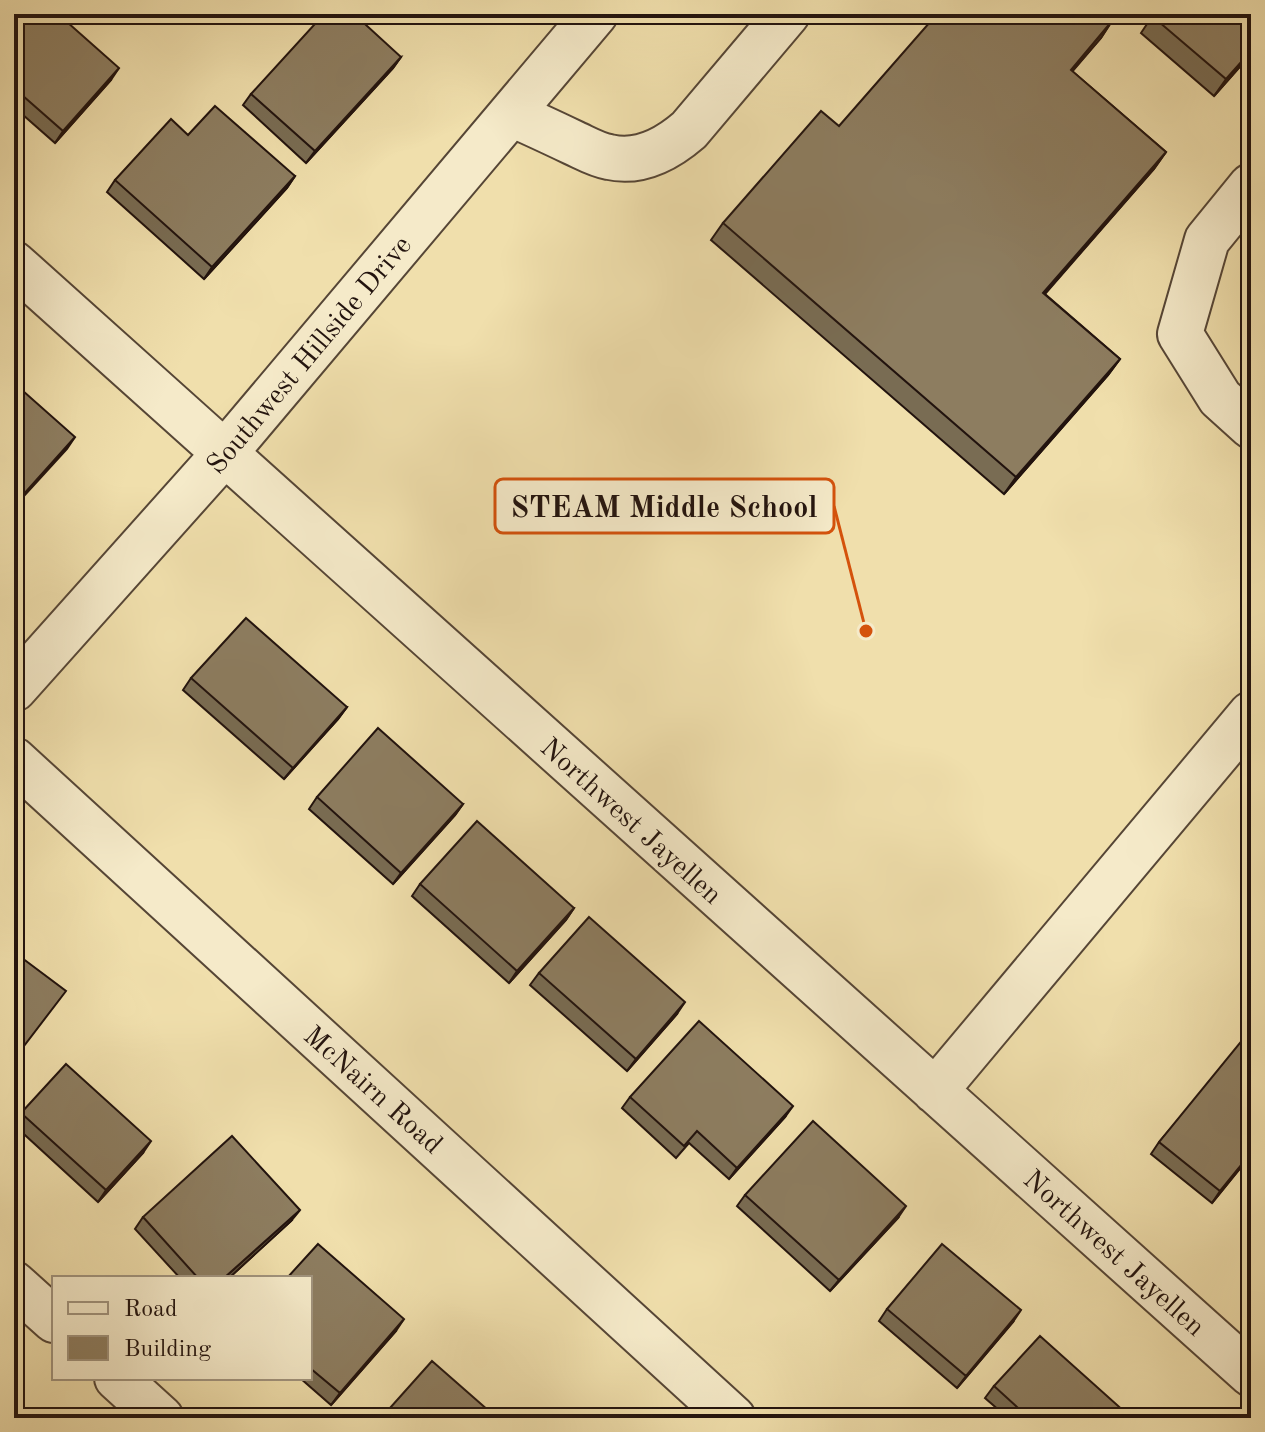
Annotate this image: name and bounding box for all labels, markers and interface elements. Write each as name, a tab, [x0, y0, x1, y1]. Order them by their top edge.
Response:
street label: Southwest Hillside Drive	[203, 232, 418, 480]
callout: STEAM Middle School	[495, 479, 834, 533]
text: STEAM Middle School	[510, 494, 818, 524]
street label: Northwest Jayellen	[534, 734, 726, 911]
street label: McNairn Road	[297, 1022, 447, 1160]
street label: Northwest Jayellen	[1017, 1166, 1209, 1343]
legend	[52, 1276, 312, 1380]
text: Road	[124, 1298, 177, 1322]
text: Building	[124, 1338, 211, 1362]

